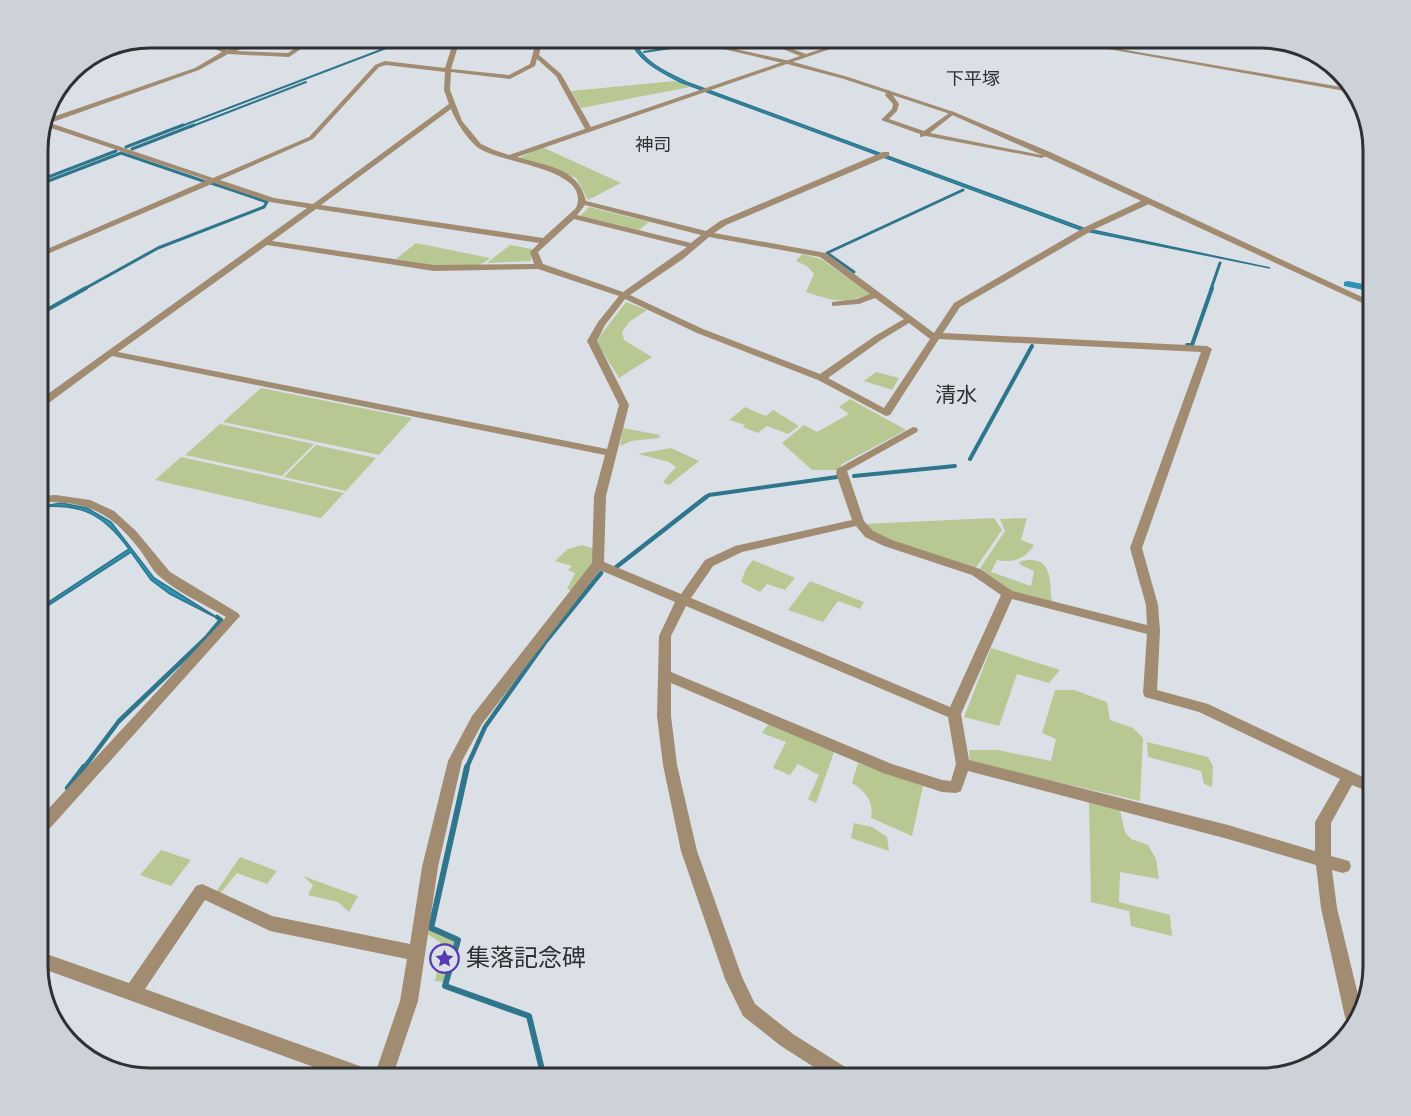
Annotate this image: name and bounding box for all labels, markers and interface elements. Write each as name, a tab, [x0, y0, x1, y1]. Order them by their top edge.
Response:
district label: 下平塚	[946, 66, 1000, 90]
district label: 神司	[635, 132, 671, 156]
district label: 清水	[935, 380, 977, 408]
place label: 集落記念碑	[466, 940, 586, 973]
place icon: 集落記念碑	[429, 942, 461, 974]

